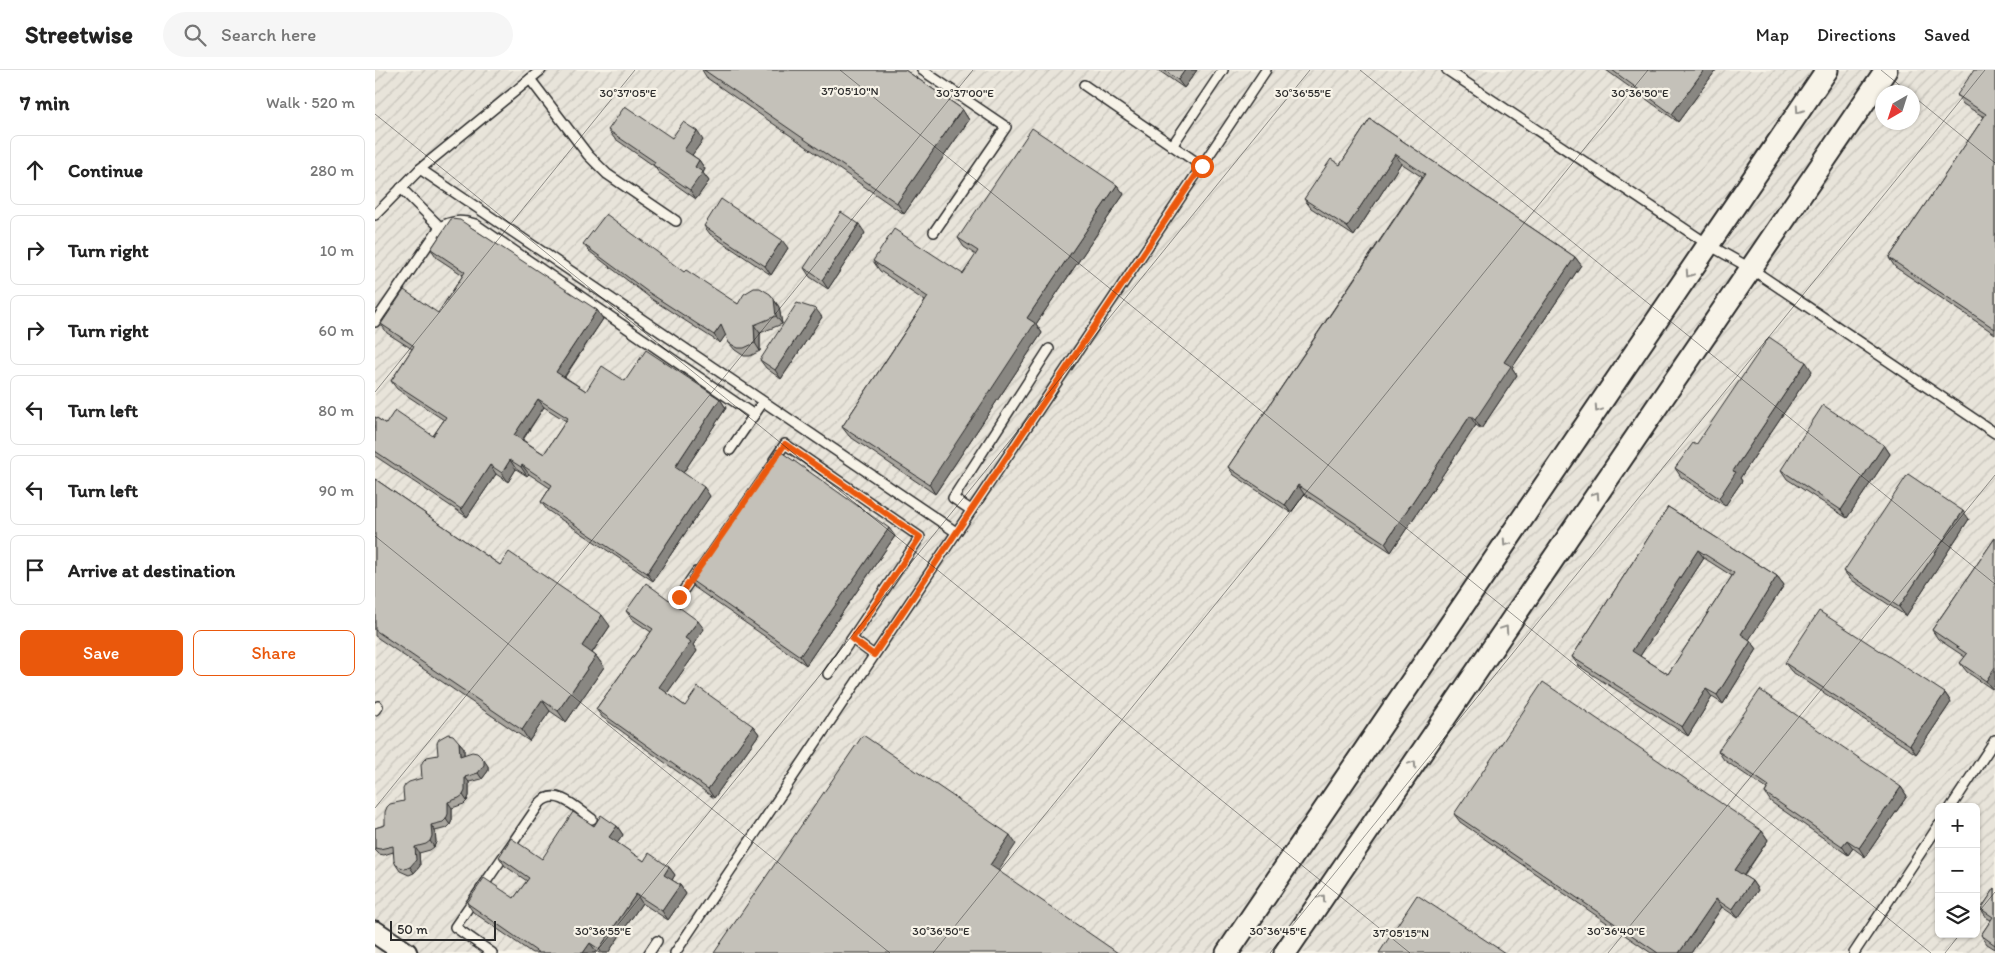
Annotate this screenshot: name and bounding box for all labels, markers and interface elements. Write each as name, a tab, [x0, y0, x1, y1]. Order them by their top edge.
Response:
search box	[163, 12, 513, 57]
text: Streetwise	[25, 20, 133, 49]
icon: search	[181, 21, 209, 49]
text: Search here	[221, 23, 316, 46]
text: Map	[1756, 24, 1789, 46]
text: Directions	[1817, 24, 1896, 46]
text: Saved	[1924, 24, 1970, 46]
text: 37°05'10"N	[821, 84, 879, 98]
north arrow	[1875, 85, 1920, 130]
text: 30°37'05"E	[600, 86, 657, 100]
text: 30°37'00"E	[936, 86, 994, 100]
text: 30°36'55"E	[1275, 86, 1331, 100]
text: 30°36'50"E	[1611, 86, 1669, 100]
text: 7 min	[20, 90, 69, 115]
text: Walk · 520 m	[266, 93, 355, 112]
one-way arrow	[1796, 105, 1805, 114]
route start	[1191, 155, 1214, 178]
icon: ahead	[21, 156, 49, 184]
text: Continue	[68, 159, 143, 182]
text: 280 m	[310, 161, 354, 180]
icon: right	[21, 236, 49, 264]
text: Turn right	[68, 239, 149, 262]
text: 10 m	[320, 241, 354, 260]
one-way arrow	[1686, 268, 1695, 278]
icon: right	[21, 316, 49, 344]
text: Turn right	[68, 319, 149, 342]
text: 60 m	[319, 321, 354, 340]
icon: left	[21, 396, 49, 424]
text: Turn left	[68, 399, 138, 422]
text: 80 m	[318, 401, 354, 420]
one-way arrow	[1594, 403, 1604, 412]
icon: left	[21, 476, 49, 504]
text: Turn left	[68, 479, 138, 502]
text: 90 m	[319, 481, 354, 500]
one-way arrow	[1590, 491, 1599, 501]
one-way arrow	[1503, 537, 1512, 547]
icon: arrive	[21, 556, 49, 584]
text: Arrive at destination	[68, 559, 235, 582]
route end	[668, 586, 691, 609]
one-way arrow	[1499, 626, 1508, 635]
button: Save	[20, 630, 183, 676]
button: Share	[193, 630, 355, 676]
one-way arrow	[1407, 760, 1417, 769]
map controls	[1935, 803, 1980, 938]
button: +	[1935, 803, 1980, 848]
button: −	[1935, 848, 1980, 893]
button: layers	[1935, 893, 1980, 938]
one-way arrow	[1316, 894, 1325, 904]
scale bar	[390, 918, 496, 941]
text: 50 m	[397, 921, 428, 938]
text: 30°36'55"E	[575, 924, 631, 938]
text: 30°36'50"E	[912, 924, 970, 938]
text: 30°36'45"E	[1249, 924, 1307, 938]
text: 30°36'40"E	[1587, 924, 1645, 938]
text: 37°05'15"N	[1373, 926, 1429, 940]

